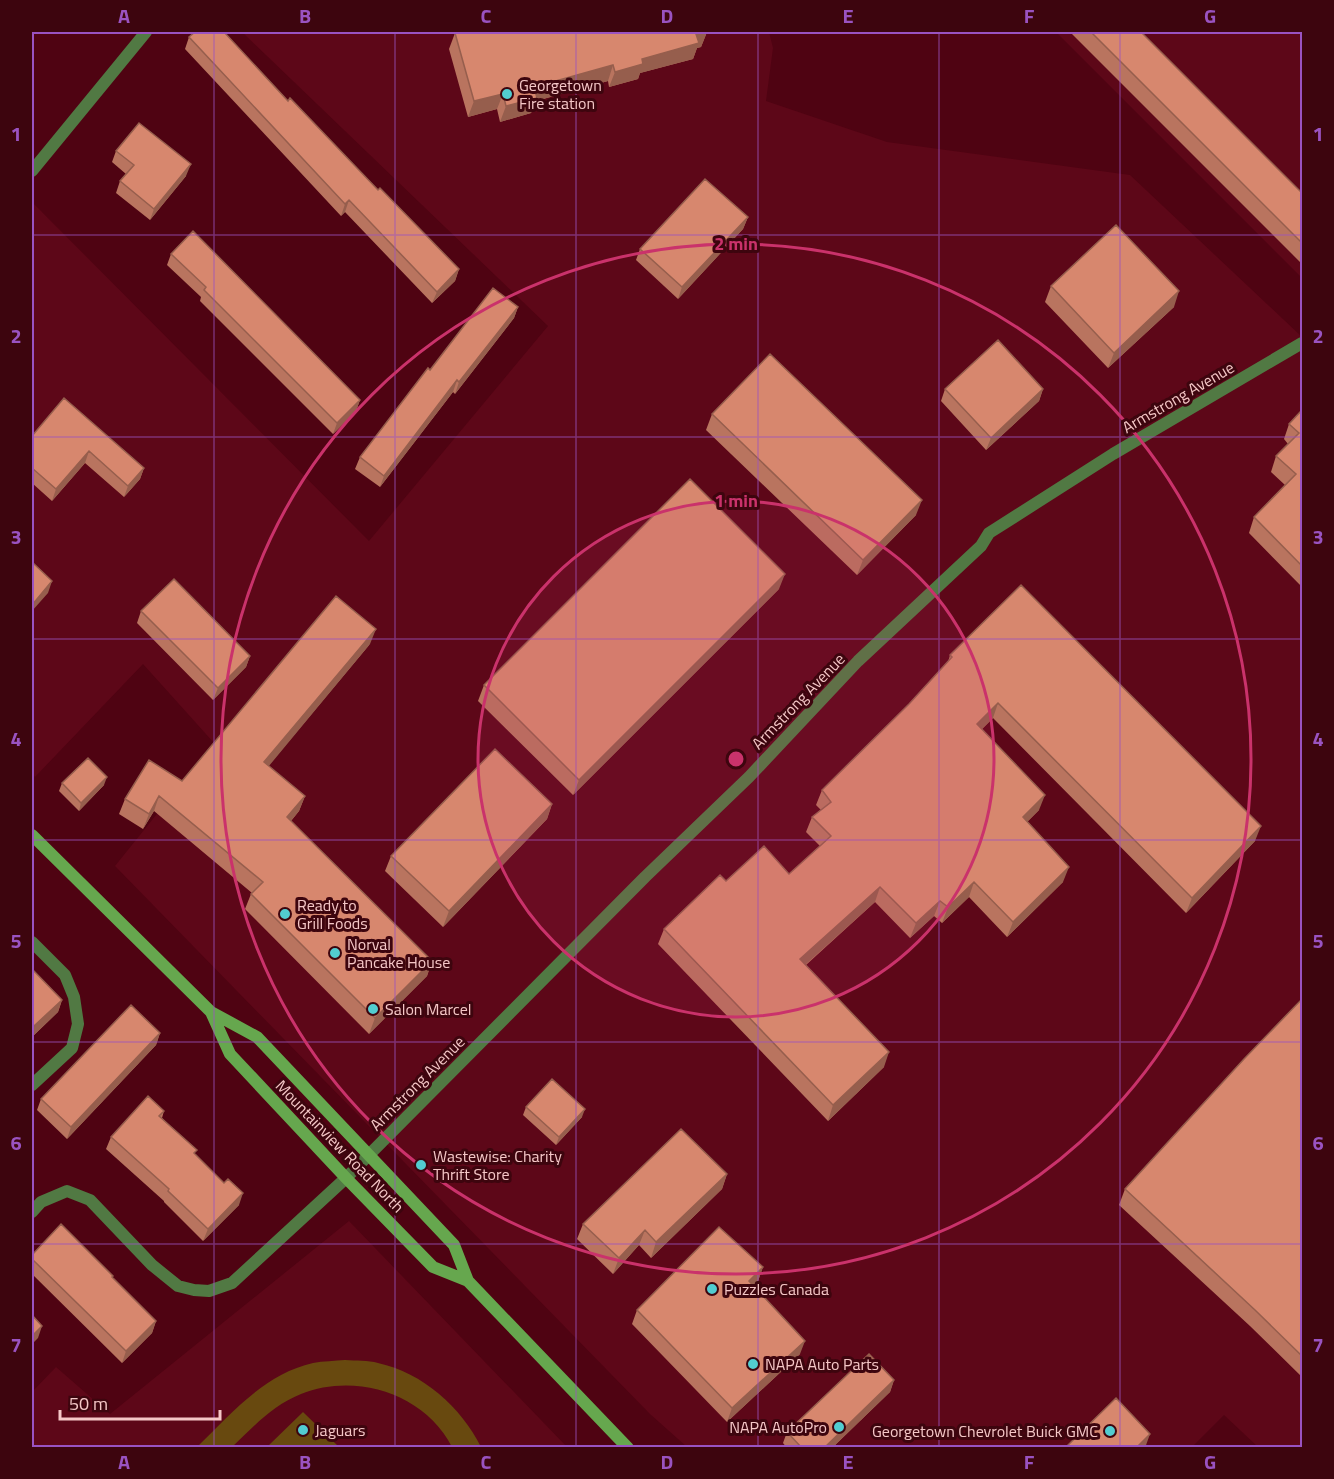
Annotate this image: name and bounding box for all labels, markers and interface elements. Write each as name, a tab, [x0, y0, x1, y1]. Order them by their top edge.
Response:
text: A	[118, 0, 130, 31]
text: B	[299, 0, 311, 31]
text: C	[481, 0, 492, 31]
text: D	[661, 0, 673, 31]
text: E	[842, 0, 854, 31]
text: F	[1024, 0, 1035, 31]
text: G	[1204, 0, 1216, 31]
place label: Georgetown Fire station	[519, 73, 602, 115]
marker: Georgetown Fire station	[500, 87, 514, 101]
text: 1	[10, 118, 22, 149]
text: 1	[1312, 118, 1324, 149]
text: 2 min	[714, 230, 758, 257]
text: 2	[10, 320, 22, 351]
text: 2	[1312, 320, 1324, 351]
street label: Armstrong Avenue	[1118, 355, 1238, 439]
text: 1 min	[714, 487, 758, 514]
text: 3	[10, 521, 22, 552]
text: 3	[1312, 521, 1324, 552]
street label: Armstrong Avenue	[746, 647, 850, 755]
text: 4	[10, 723, 22, 754]
text: 4	[1312, 723, 1324, 754]
centre of rings	[726, 749, 746, 769]
place label: Ready to Grill Foods	[297, 893, 368, 935]
marker: Ready to Grill Foods	[278, 907, 292, 921]
text: 5	[10, 925, 22, 956]
text: 5	[1312, 925, 1324, 956]
place label: Norval Pancake House	[347, 932, 450, 974]
marker: Norval Pancake House	[328, 946, 342, 960]
place label: Salon Marcel	[385, 997, 471, 1021]
marker: Salon Marcel	[366, 1002, 380, 1016]
street label: Armstrong Avenue	[364, 1030, 470, 1136]
street label: Mountainview Road North	[270, 1074, 410, 1218]
text: 6	[10, 1127, 22, 1158]
text: 6	[1312, 1127, 1324, 1158]
place label: Wastewise: Charity Thrift Store	[433, 1144, 562, 1186]
marker: Wastewise: Charity Thrift Store	[414, 1158, 428, 1172]
place label: Puzzles Canada	[724, 1277, 829, 1301]
marker: Puzzles Canada	[705, 1282, 719, 1296]
text: 7	[10, 1329, 22, 1360]
text: 7	[1312, 1329, 1324, 1360]
place label: NAPA Auto Parts	[765, 1352, 879, 1376]
marker: NAPA Auto Parts	[746, 1357, 760, 1371]
scale bar	[60, 1383, 220, 1421]
text: 50 m	[69, 1390, 108, 1417]
place label: NAPA AutoPro	[729, 1415, 827, 1439]
place label: Jaguars	[315, 1418, 365, 1442]
place label: Georgetown Chevrolet Buick GMC	[872, 1419, 1098, 1443]
marker: NAPA AutoPro	[832, 1420, 846, 1434]
marker: Jaguars	[296, 1423, 310, 1437]
marker: Georgetown Chevrolet Buick GMC	[1103, 1424, 1117, 1438]
text: A	[118, 1446, 130, 1477]
text: B	[299, 1446, 311, 1477]
text: C	[481, 1446, 492, 1477]
text: D	[661, 1446, 673, 1477]
text: E	[842, 1446, 854, 1477]
text: F	[1024, 1446, 1035, 1477]
text: G	[1204, 1446, 1216, 1477]

